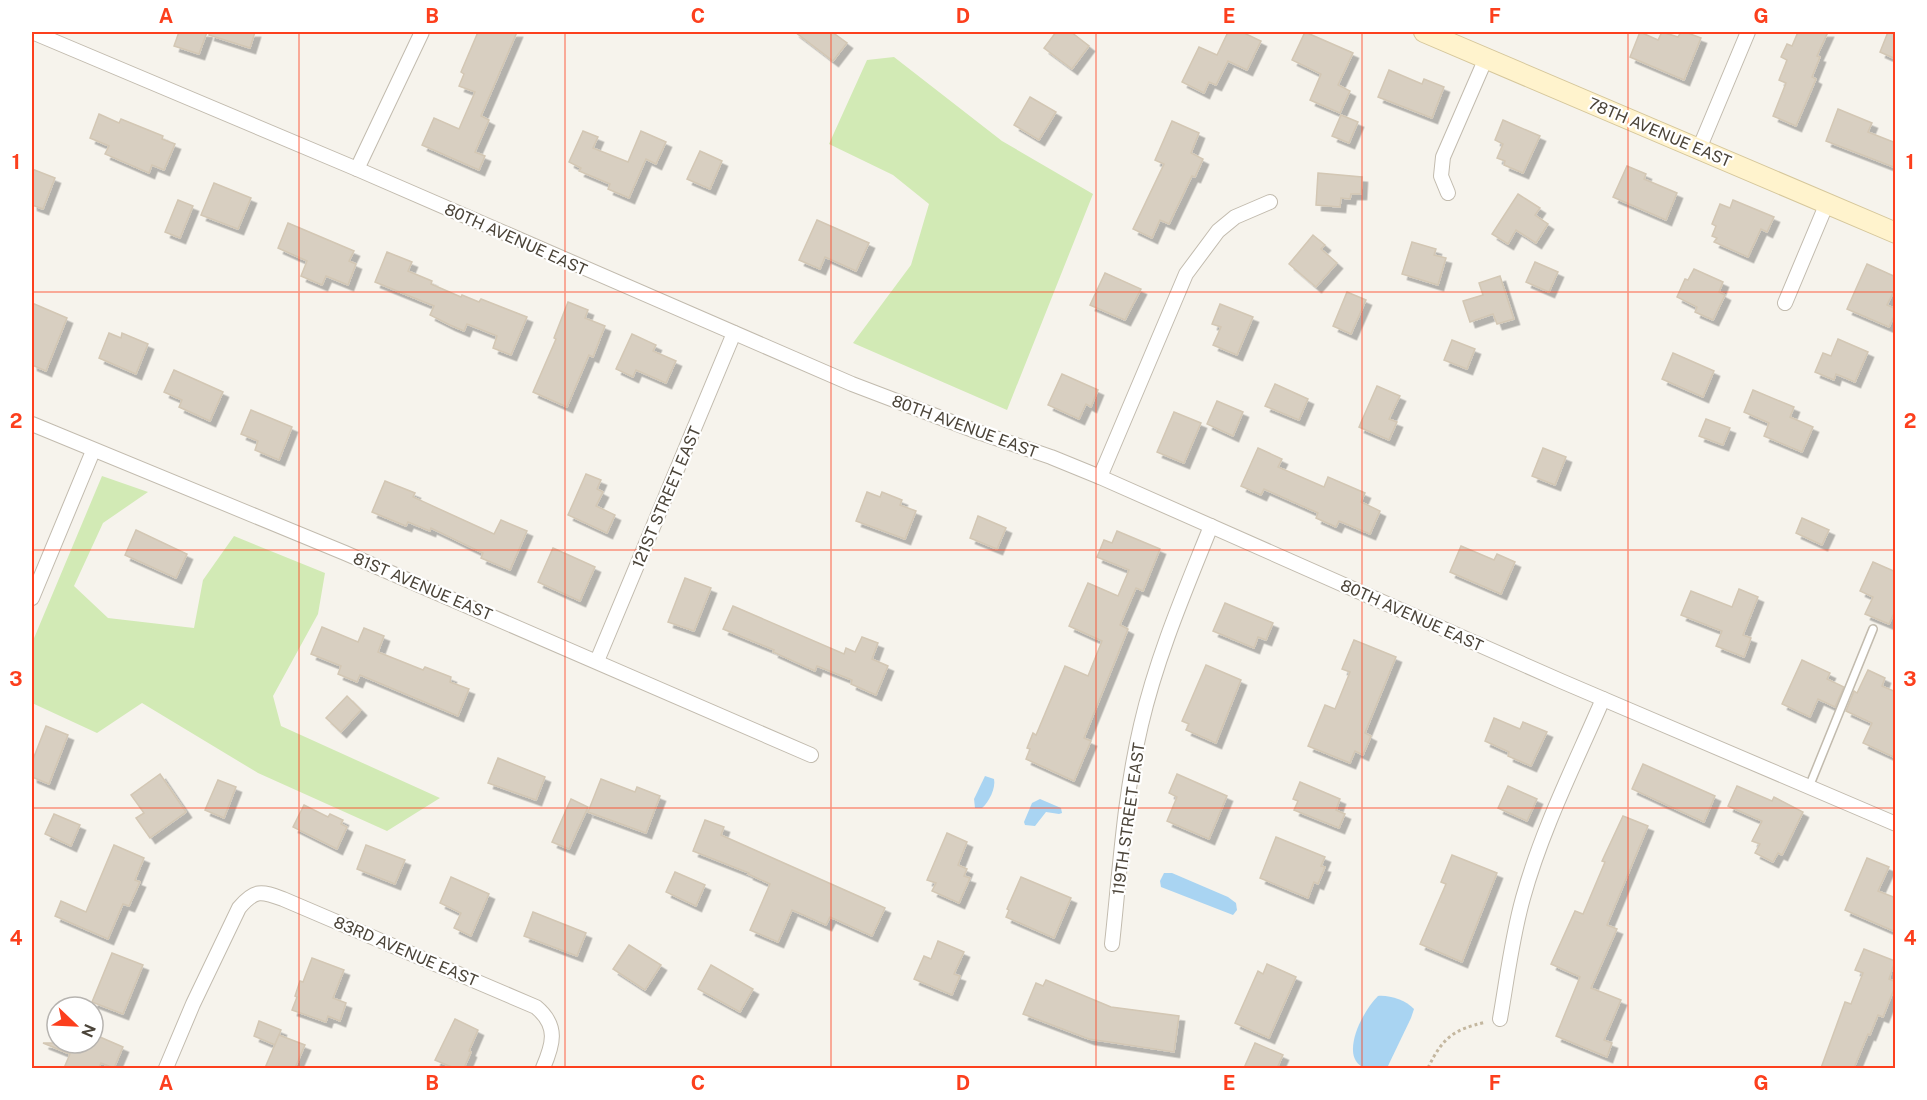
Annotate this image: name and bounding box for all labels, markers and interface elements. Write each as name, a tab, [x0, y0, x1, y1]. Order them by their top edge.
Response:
text: A	[159, 4, 173, 28]
text: B	[425, 4, 439, 28]
text: C	[691, 4, 705, 28]
text: D	[956, 4, 970, 28]
text: E	[1223, 4, 1235, 28]
text: F	[1489, 4, 1501, 28]
text: G	[1753, 4, 1769, 28]
street label: 78TH AVENUE EAST	[1585, 94, 1735, 171]
text: 1	[12, 150, 20, 174]
text: 1	[1906, 150, 1914, 174]
street label: 80TH AVENUE EAST	[442, 199, 590, 280]
street label: 80TH AVENUE EAST	[889, 391, 1041, 462]
text: 2	[10, 409, 22, 433]
text: 2	[1904, 409, 1916, 433]
street label: 121ST STREET EAST	[628, 423, 705, 571]
street label: 81ST AVENUE EAST	[351, 549, 496, 625]
street label: 80TH AVENUE EAST	[1338, 575, 1486, 656]
text: 3	[9, 667, 23, 691]
text: 3	[1903, 667, 1917, 691]
street label: 119TH STREET EAST	[1108, 741, 1149, 897]
street label: 83RD AVENUE EAST	[331, 913, 481, 991]
text: 4	[9, 926, 23, 950]
text: 4	[1903, 926, 1917, 950]
north arrow	[45, 995, 105, 1055]
text: N	[77, 1021, 100, 1040]
text: A	[159, 1071, 173, 1095]
text: B	[425, 1071, 439, 1095]
text: C	[691, 1071, 705, 1095]
text: D	[956, 1071, 970, 1095]
text: E	[1223, 1071, 1235, 1095]
text: F	[1489, 1071, 1501, 1095]
text: G	[1753, 1071, 1769, 1095]

